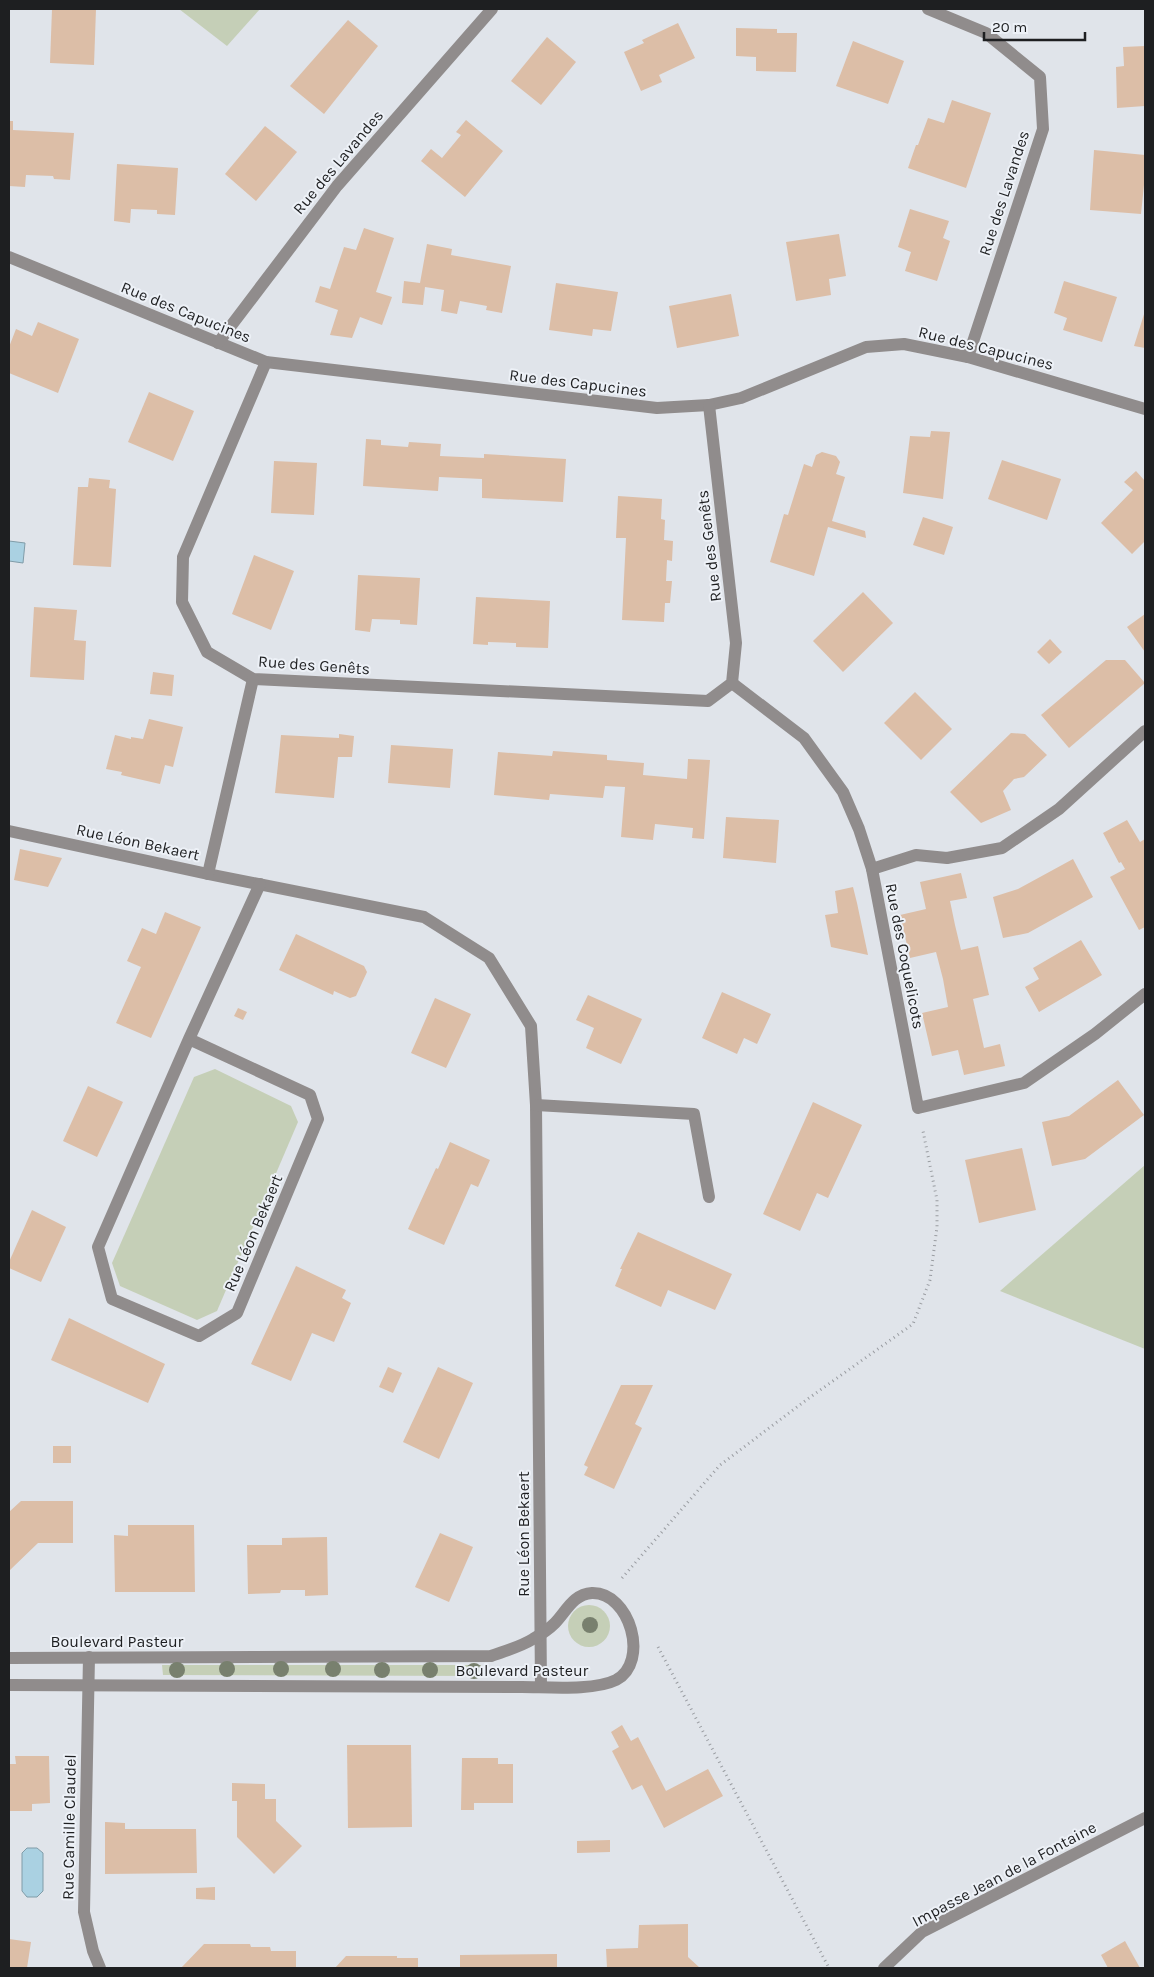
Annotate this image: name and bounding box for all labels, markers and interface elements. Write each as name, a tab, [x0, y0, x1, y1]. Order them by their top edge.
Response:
scale bar	[984, 10, 1085, 42]
text: 20 m	[992, 18, 1027, 36]
street label: Rue des Lavandes	[289, 106, 387, 218]
street label: Rue des Lavandes	[975, 128, 1033, 258]
street label: Rue des Capucines	[118, 277, 254, 347]
street label: Rue des Capucines	[917, 322, 1055, 374]
street label: Rue des Capucines	[508, 365, 648, 401]
street label: Rue des Genêts	[693, 489, 725, 603]
street label: Rue des Genêts	[257, 652, 371, 678]
street label: Rue Léon Bekaert	[75, 820, 201, 864]
street label: Rue des Coquelicots	[882, 882, 928, 1030]
street label: Rue Léon Bekaert	[220, 1172, 286, 1294]
street label: Rue Léon Bekaert	[514, 1471, 533, 1597]
street label: Boulevard Pasteur	[51, 1632, 184, 1651]
street label: Boulevard Pasteur	[456, 1661, 589, 1680]
street label: Rue Camille Claudel	[58, 1754, 80, 1900]
street label: Impasse Jean de la Fontaine	[909, 1817, 1099, 1931]

